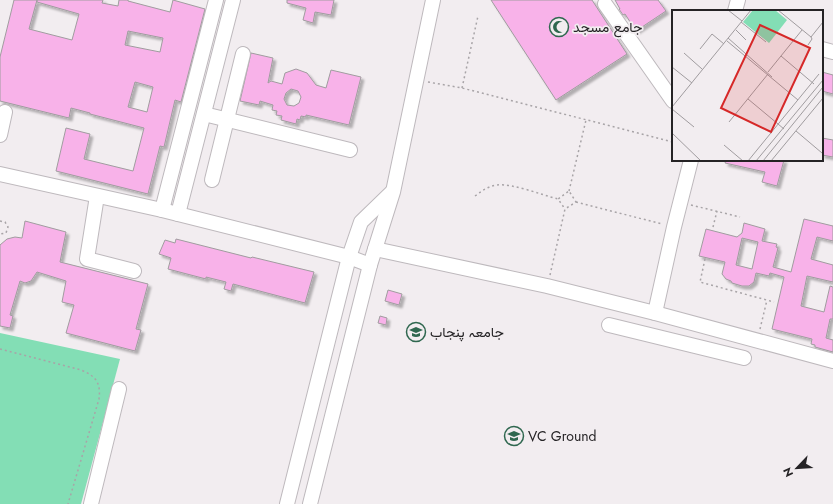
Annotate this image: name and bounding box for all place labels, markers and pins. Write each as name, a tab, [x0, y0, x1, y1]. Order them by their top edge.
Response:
mosque icon: جامع مسجد	[548, 16, 570, 38]
place label: جامع مسجد	[573, 17, 642, 38]
school or university icon: جامعہ پنجاب	[405, 321, 427, 343]
place label: جامعہ پنجاب	[430, 322, 504, 342]
school or university icon: VC Ground	[503, 425, 525, 447]
place label: VC Ground	[528, 426, 597, 446]

